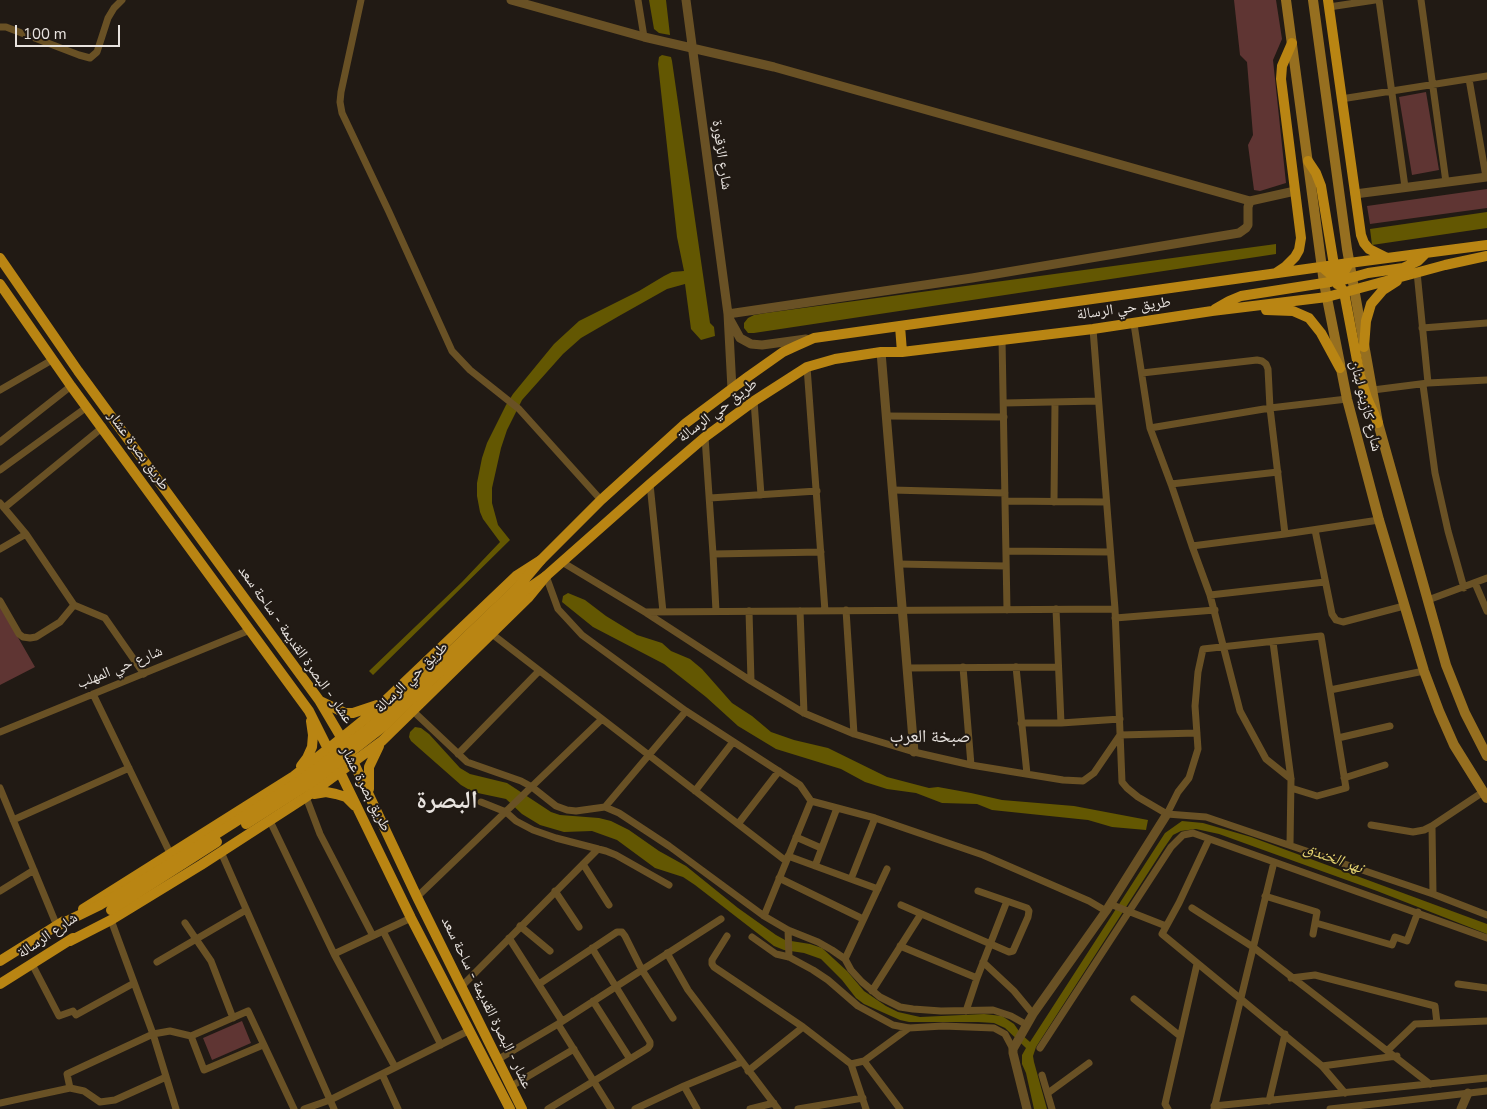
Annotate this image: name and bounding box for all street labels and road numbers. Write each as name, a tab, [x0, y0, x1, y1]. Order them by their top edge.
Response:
street label: شارع الزقورة	[707, 119, 735, 191]
street label: طريق حي الرسالة	[1076, 293, 1172, 325]
street label: شارع كازينو لبنان	[1345, 359, 1385, 453]
street label: طريق حي الرسالة	[675, 375, 761, 447]
street label: طريق بصرة عشار	[103, 408, 173, 494]
street label: عشار - البصرة القديمة - ساحة سعد	[233, 562, 357, 728]
street label: طريق حي الرسالة	[372, 639, 452, 717]
street label: شارع حي المهلب	[75, 643, 165, 693]
street label: طريق بصرة عشار	[336, 743, 394, 835]
street label: شارع الرسالة	[14, 909, 82, 963]
street label: عشار - البصرة القديمة - ساحة سعد	[437, 914, 535, 1092]

